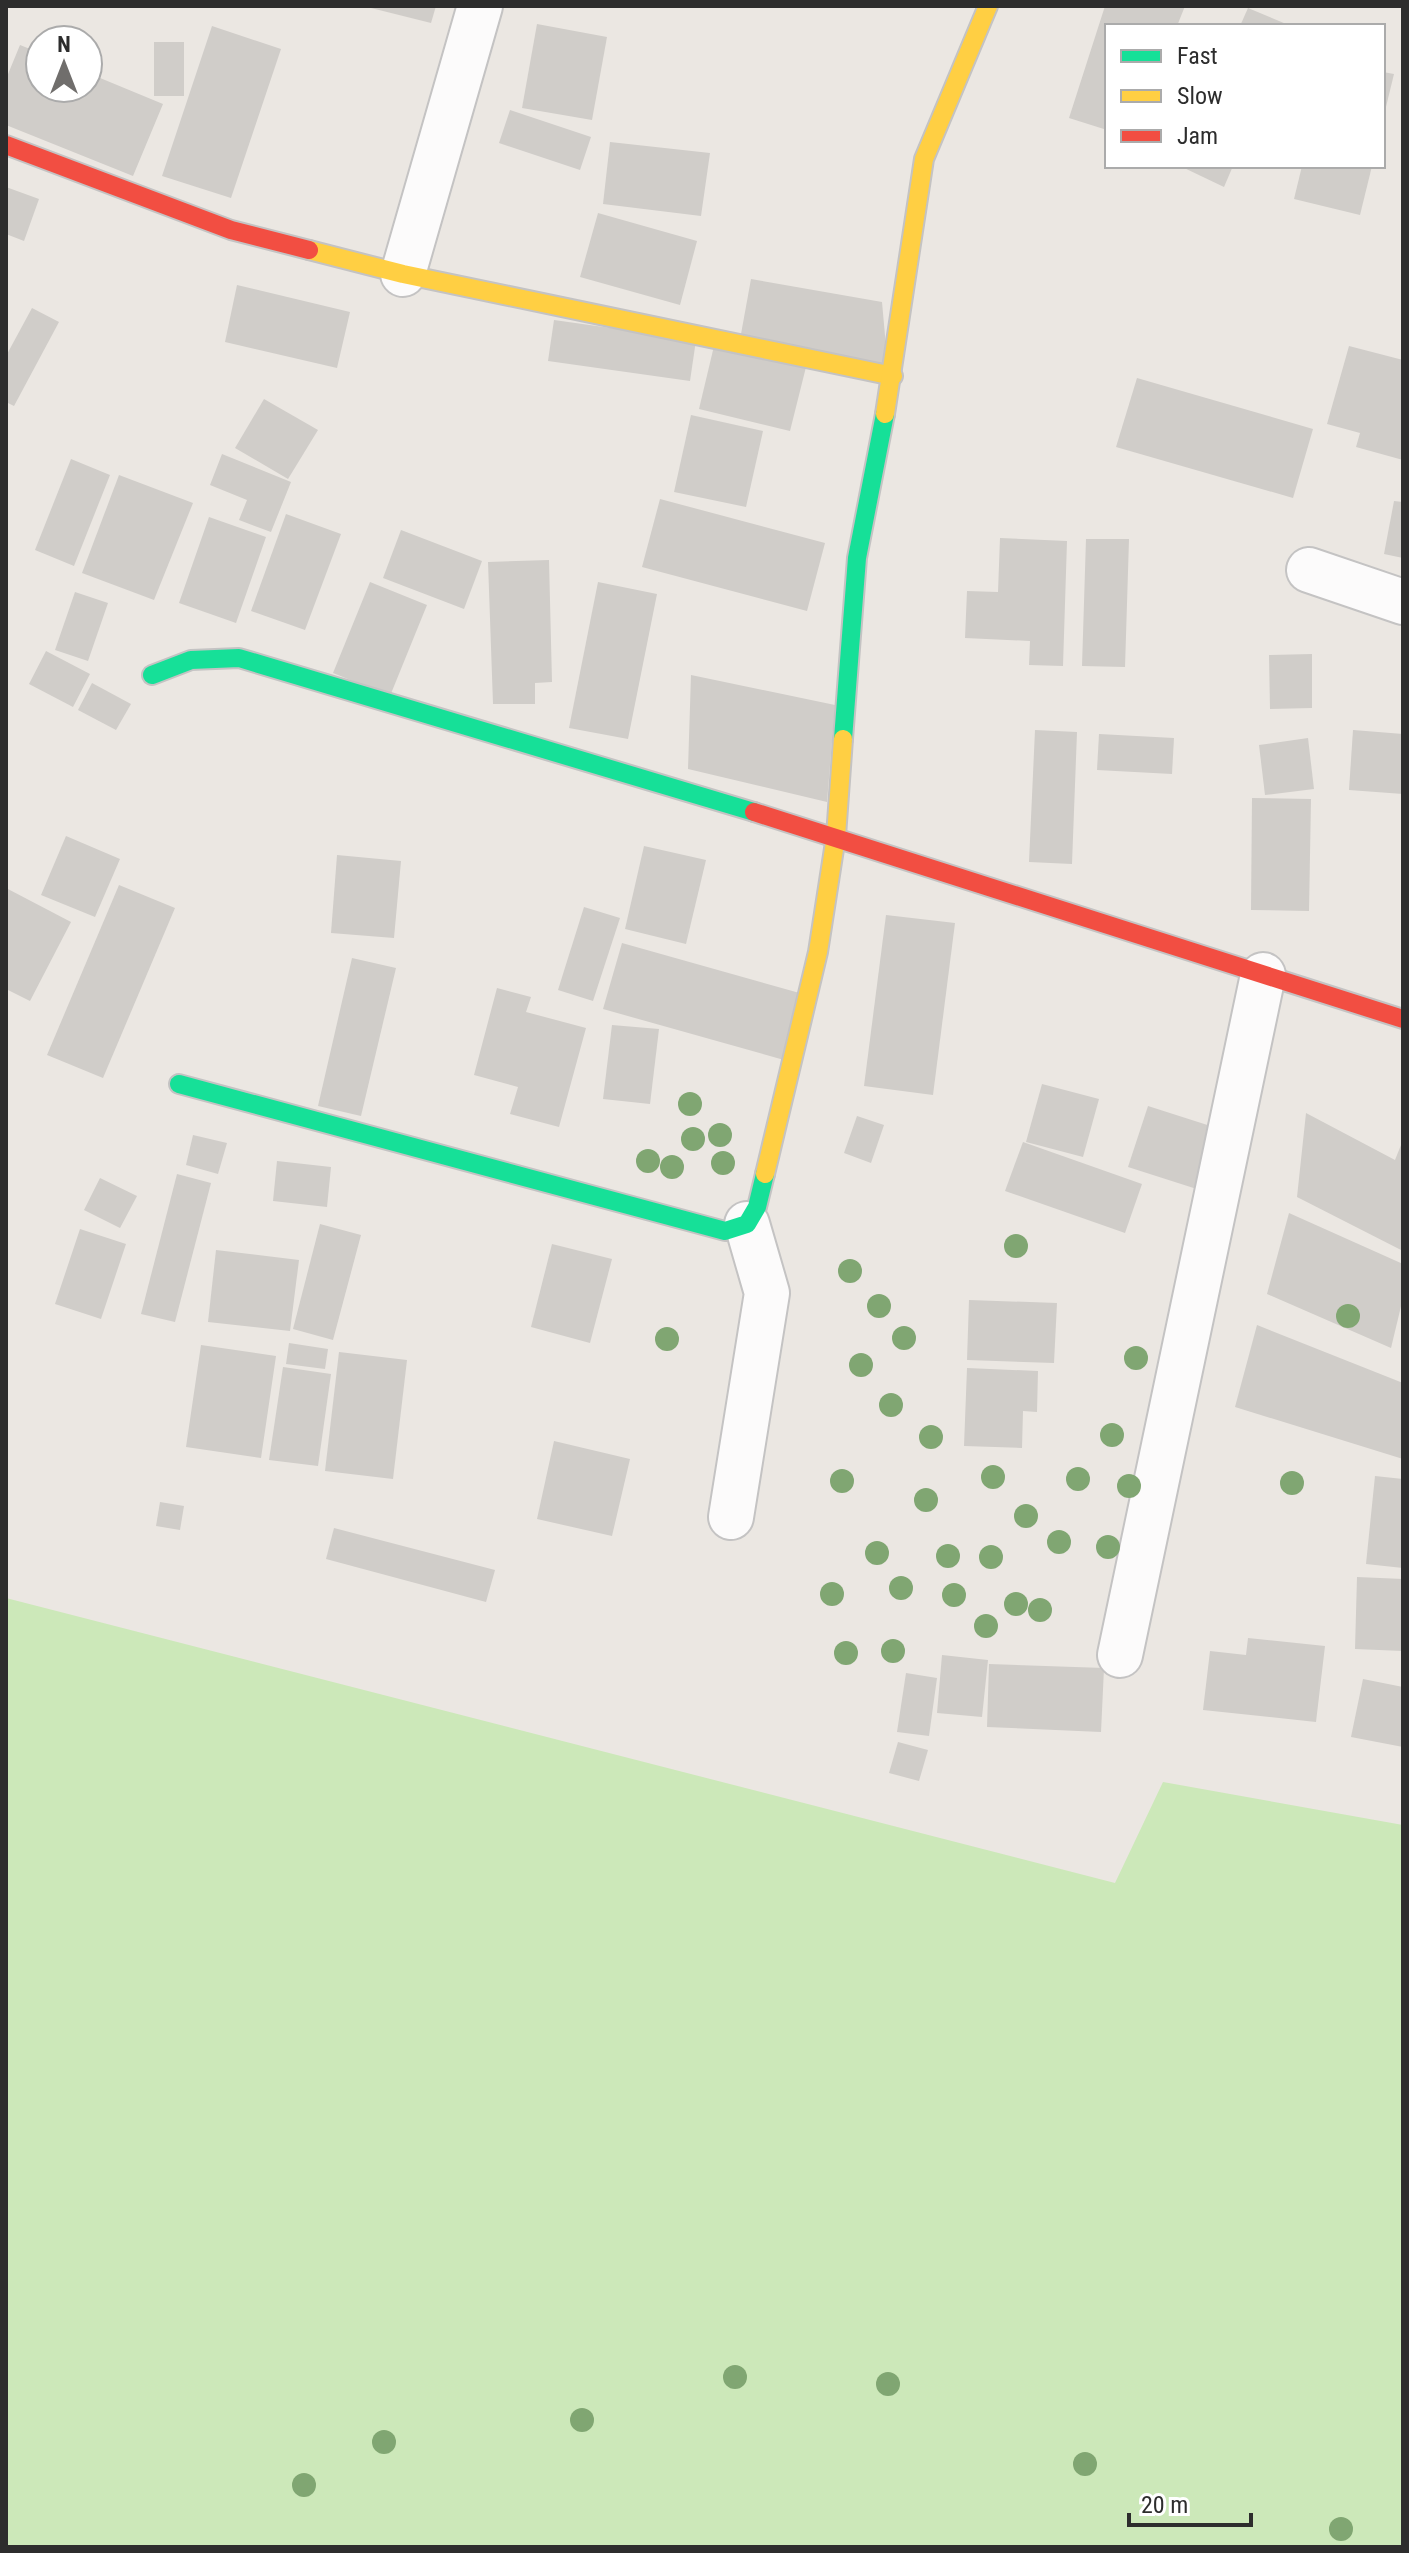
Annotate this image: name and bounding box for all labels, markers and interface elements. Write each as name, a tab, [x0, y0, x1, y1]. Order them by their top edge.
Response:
north arrow	[24, 24, 104, 104]
legend	[1105, 24, 1385, 168]
text: N	[57, 32, 71, 57]
text: Fast	[1177, 42, 1218, 70]
text: Slow	[1177, 82, 1223, 110]
text: Jam	[1177, 122, 1218, 150]
scale bar	[1129, 2477, 1251, 2527]
text: 20 m	[1141, 2491, 1188, 2519]

